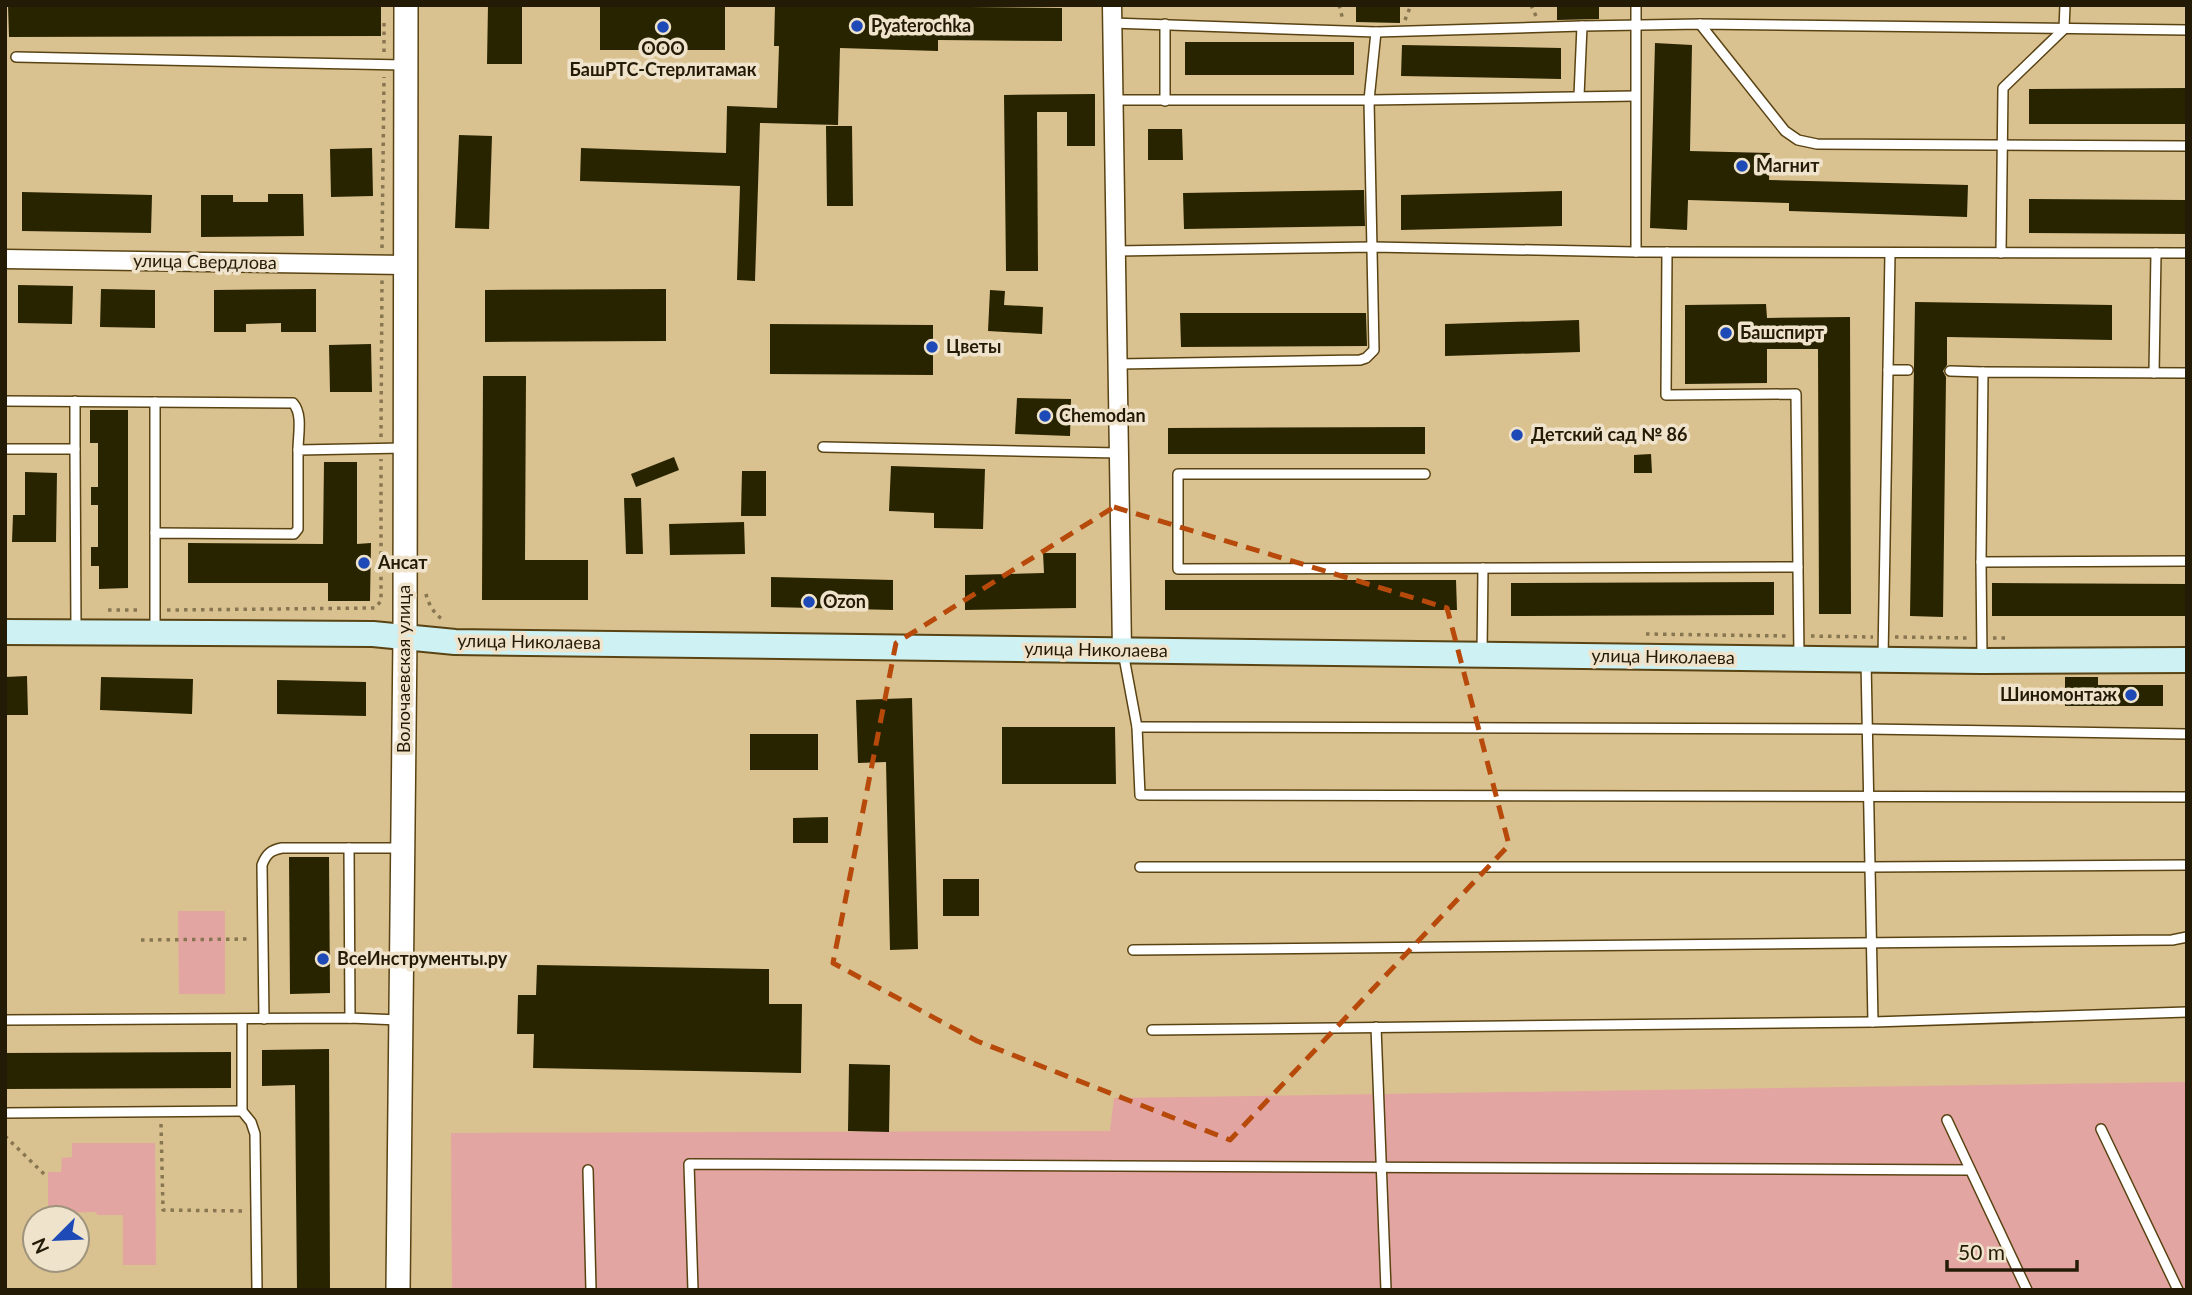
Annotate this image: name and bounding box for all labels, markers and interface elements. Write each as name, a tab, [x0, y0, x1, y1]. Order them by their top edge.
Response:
place label: Pyaterochka	[871, 14, 971, 36]
marker: Pyaterochka	[849, 18, 865, 34]
marker: ООО БашРТС-Стерлитамак	[655, 19, 671, 35]
place label: ООО БашРТС-Стерлитамак	[570, 37, 757, 80]
place label: Магнит	[1756, 154, 1820, 176]
marker: Магнит	[1734, 158, 1750, 174]
street label: улица Свердлова	[133, 249, 277, 273]
place label: Башспирт	[1740, 321, 1825, 343]
marker: Башспирт	[1718, 325, 1734, 341]
place label: Цветы	[946, 335, 1001, 357]
marker: Цветы	[924, 339, 940, 355]
place label: Chemodan	[1059, 404, 1146, 426]
marker: Chemodan	[1037, 408, 1053, 424]
place label: Детский сад № 86	[1531, 423, 1687, 445]
marker: Детский сад № 86	[1509, 427, 1525, 443]
place label: Ансат	[377, 551, 428, 573]
marker: Ансат	[356, 555, 372, 571]
street label: Волочаевская улица	[392, 585, 414, 753]
place label: Ozon	[823, 590, 866, 612]
marker: Ozon	[801, 594, 817, 610]
street label: улица Николаева	[457, 629, 601, 653]
street label: улица Николаева	[1024, 637, 1168, 661]
street label: улица Николаева	[1591, 644, 1735, 668]
place label: Шиномонтаж	[2000, 683, 2117, 705]
marker: Шиномонтаж	[2123, 687, 2139, 703]
place label: ВсеИнструменты.ру	[337, 947, 508, 969]
marker: ВсеИнструменты.ру	[315, 951, 331, 967]
north arrow	[21, 1204, 91, 1274]
scale bar	[1947, 1228, 2076, 1272]
text: N	[27, 1235, 53, 1257]
text: 50 m	[1958, 1239, 2005, 1264]

